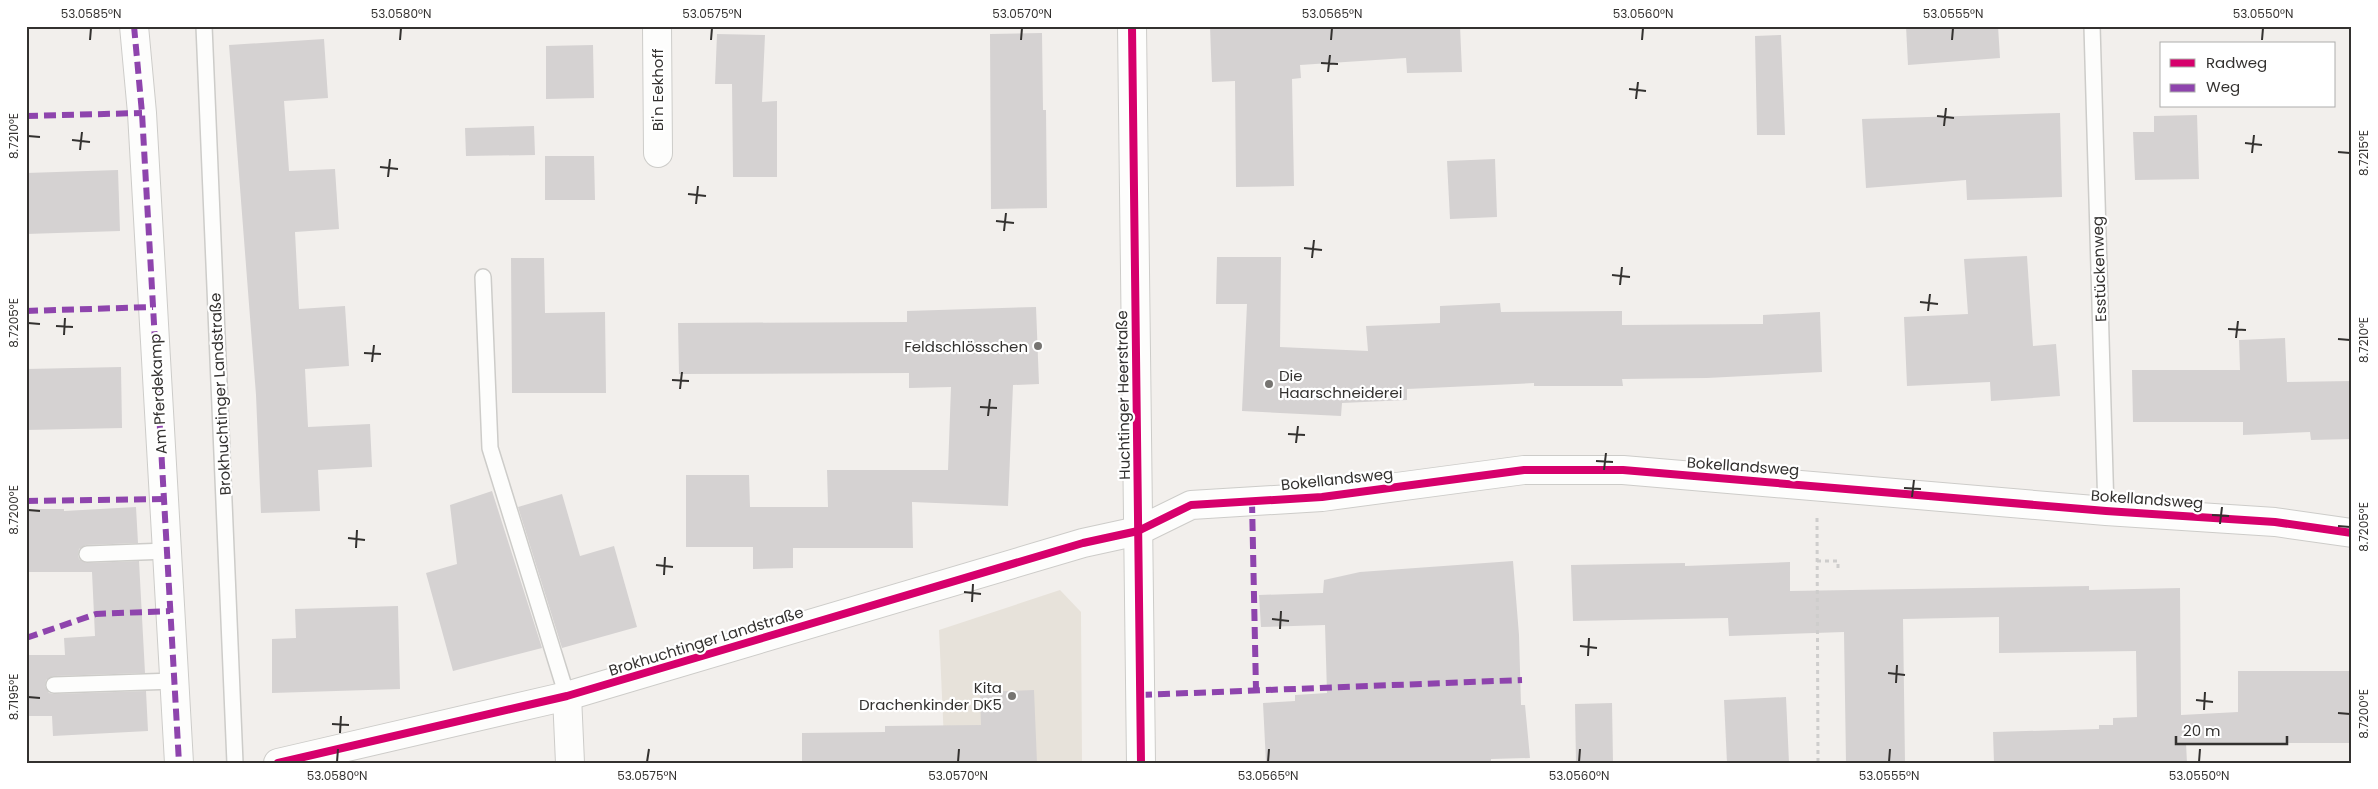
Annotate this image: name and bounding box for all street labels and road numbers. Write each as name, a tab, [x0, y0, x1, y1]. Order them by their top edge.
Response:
street label: Bi'n Eekhoff	[647, 49, 668, 131]
street label: Esstückenweg	[2087, 216, 2111, 322]
street label: Brokhuchtinger Landstraße	[204, 292, 236, 496]
street label: Huchtinger Heerstraße	[1111, 310, 1135, 480]
street label: Am Pferdekamp	[144, 333, 172, 455]
street label: Bokellandsweg	[1686, 452, 1800, 480]
street label: Bokellandsweg	[1280, 463, 1394, 495]
street label: Bokellandsweg	[2090, 485, 2204, 513]
street label: Brokhuchtinger Landstraße	[606, 601, 806, 681]

